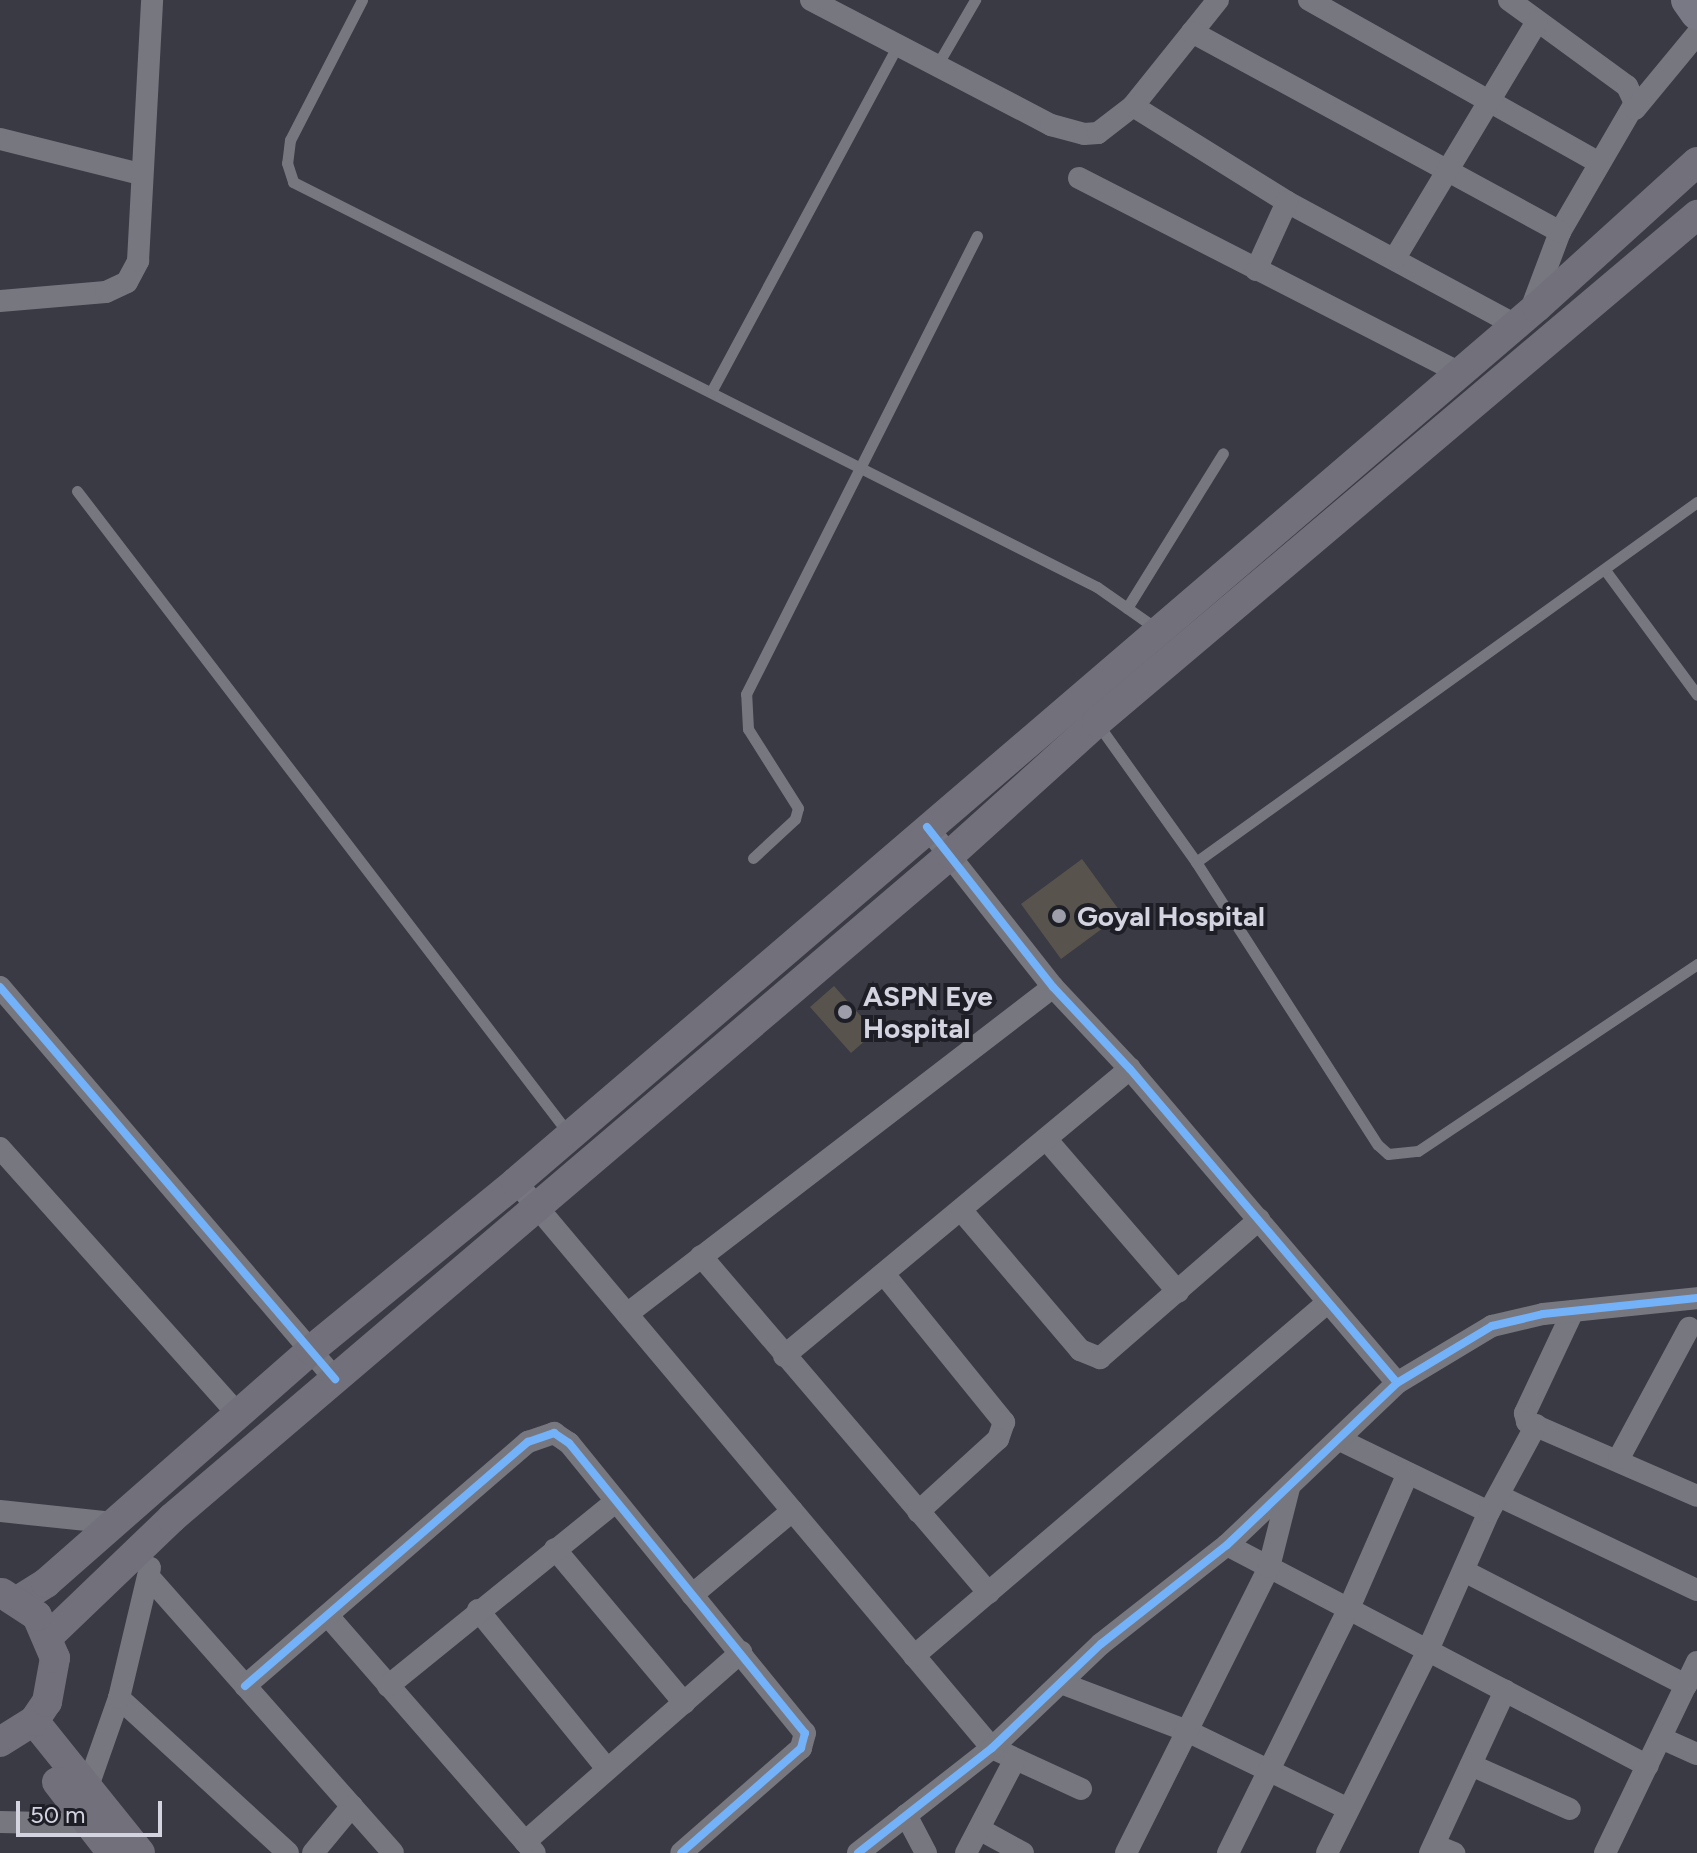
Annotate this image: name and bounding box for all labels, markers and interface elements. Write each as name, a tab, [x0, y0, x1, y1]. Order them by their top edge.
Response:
place label: Goyal Hospital	[1077, 899, 1265, 933]
marker: Goyal Hospital	[1048, 905, 1070, 927]
place label: ASPN Eye Hospital	[863, 979, 993, 1045]
marker: ASPN Eye Hospital	[834, 1001, 856, 1023]
scale bar	[20, 1785, 166, 1835]
text: 50 m	[30, 1800, 86, 1829]

